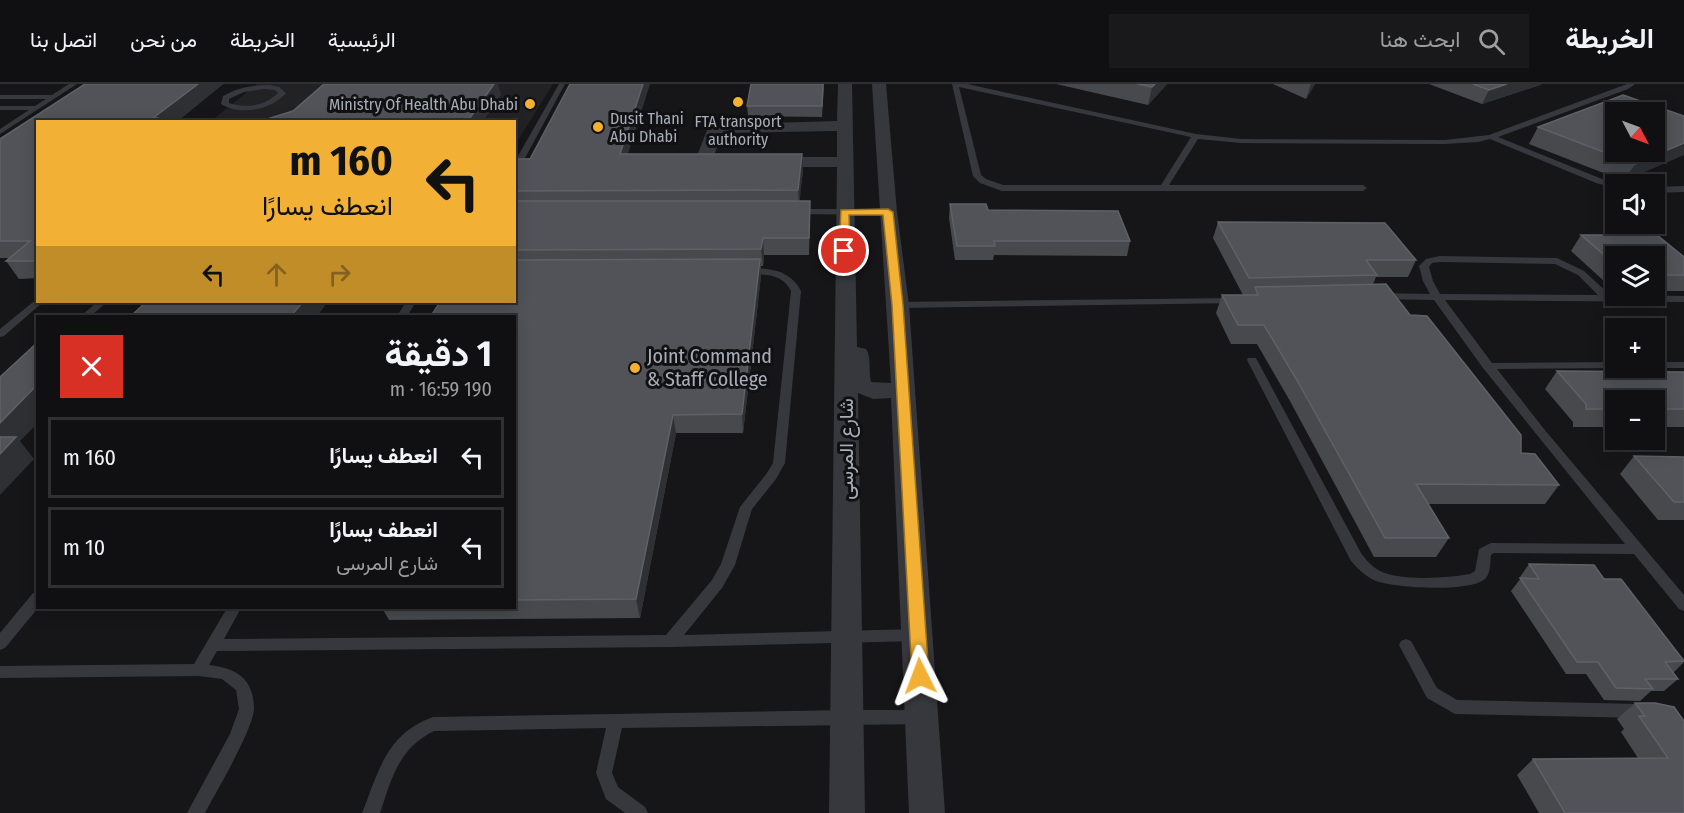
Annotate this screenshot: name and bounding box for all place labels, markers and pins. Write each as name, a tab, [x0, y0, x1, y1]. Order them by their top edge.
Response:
place label: Ministry Of Health Abu Dhabi	[329, 95, 518, 114]
marker: FTA transport authority	[731, 95, 745, 109]
marker: Ministry Of Health Abu Dhabi	[523, 97, 537, 111]
place label: Dusit Thani Abu Dhabi	[610, 109, 684, 146]
place label: FTA transport authority	[695, 112, 782, 149]
marker: Dusit Thani Abu Dhabi	[591, 120, 605, 134]
pin	[818, 225, 869, 276]
place label: Joint Command & Staff College	[647, 344, 772, 391]
marker: Joint Command & Staff College	[628, 361, 642, 375]

